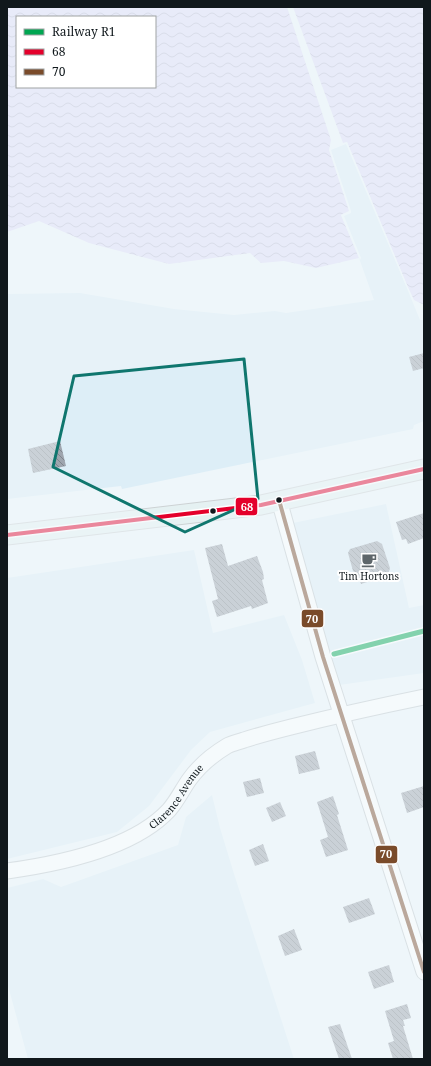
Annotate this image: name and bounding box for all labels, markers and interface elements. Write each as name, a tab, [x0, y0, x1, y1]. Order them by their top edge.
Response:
legend	[16, 16, 156, 88]
text: Railway R1	[52, 23, 116, 40]
text: 68	[52, 43, 66, 60]
text: 70	[52, 63, 66, 80]
unlabelled marker	[274, 495, 284, 505]
line badge: 68	[235, 497, 258, 516]
text: 68	[241, 499, 253, 514]
unlabelled marker	[208, 506, 218, 516]
cafe icon: Tim Hortons	[360, 551, 378, 569]
place label: Tim Hortons	[339, 569, 400, 583]
line badge: 70	[301, 609, 324, 628]
text: 70	[306, 611, 318, 626]
street label: Clarence Avenue	[146, 761, 206, 832]
line badge: 70	[375, 845, 398, 864]
text: 70	[380, 846, 392, 861]

